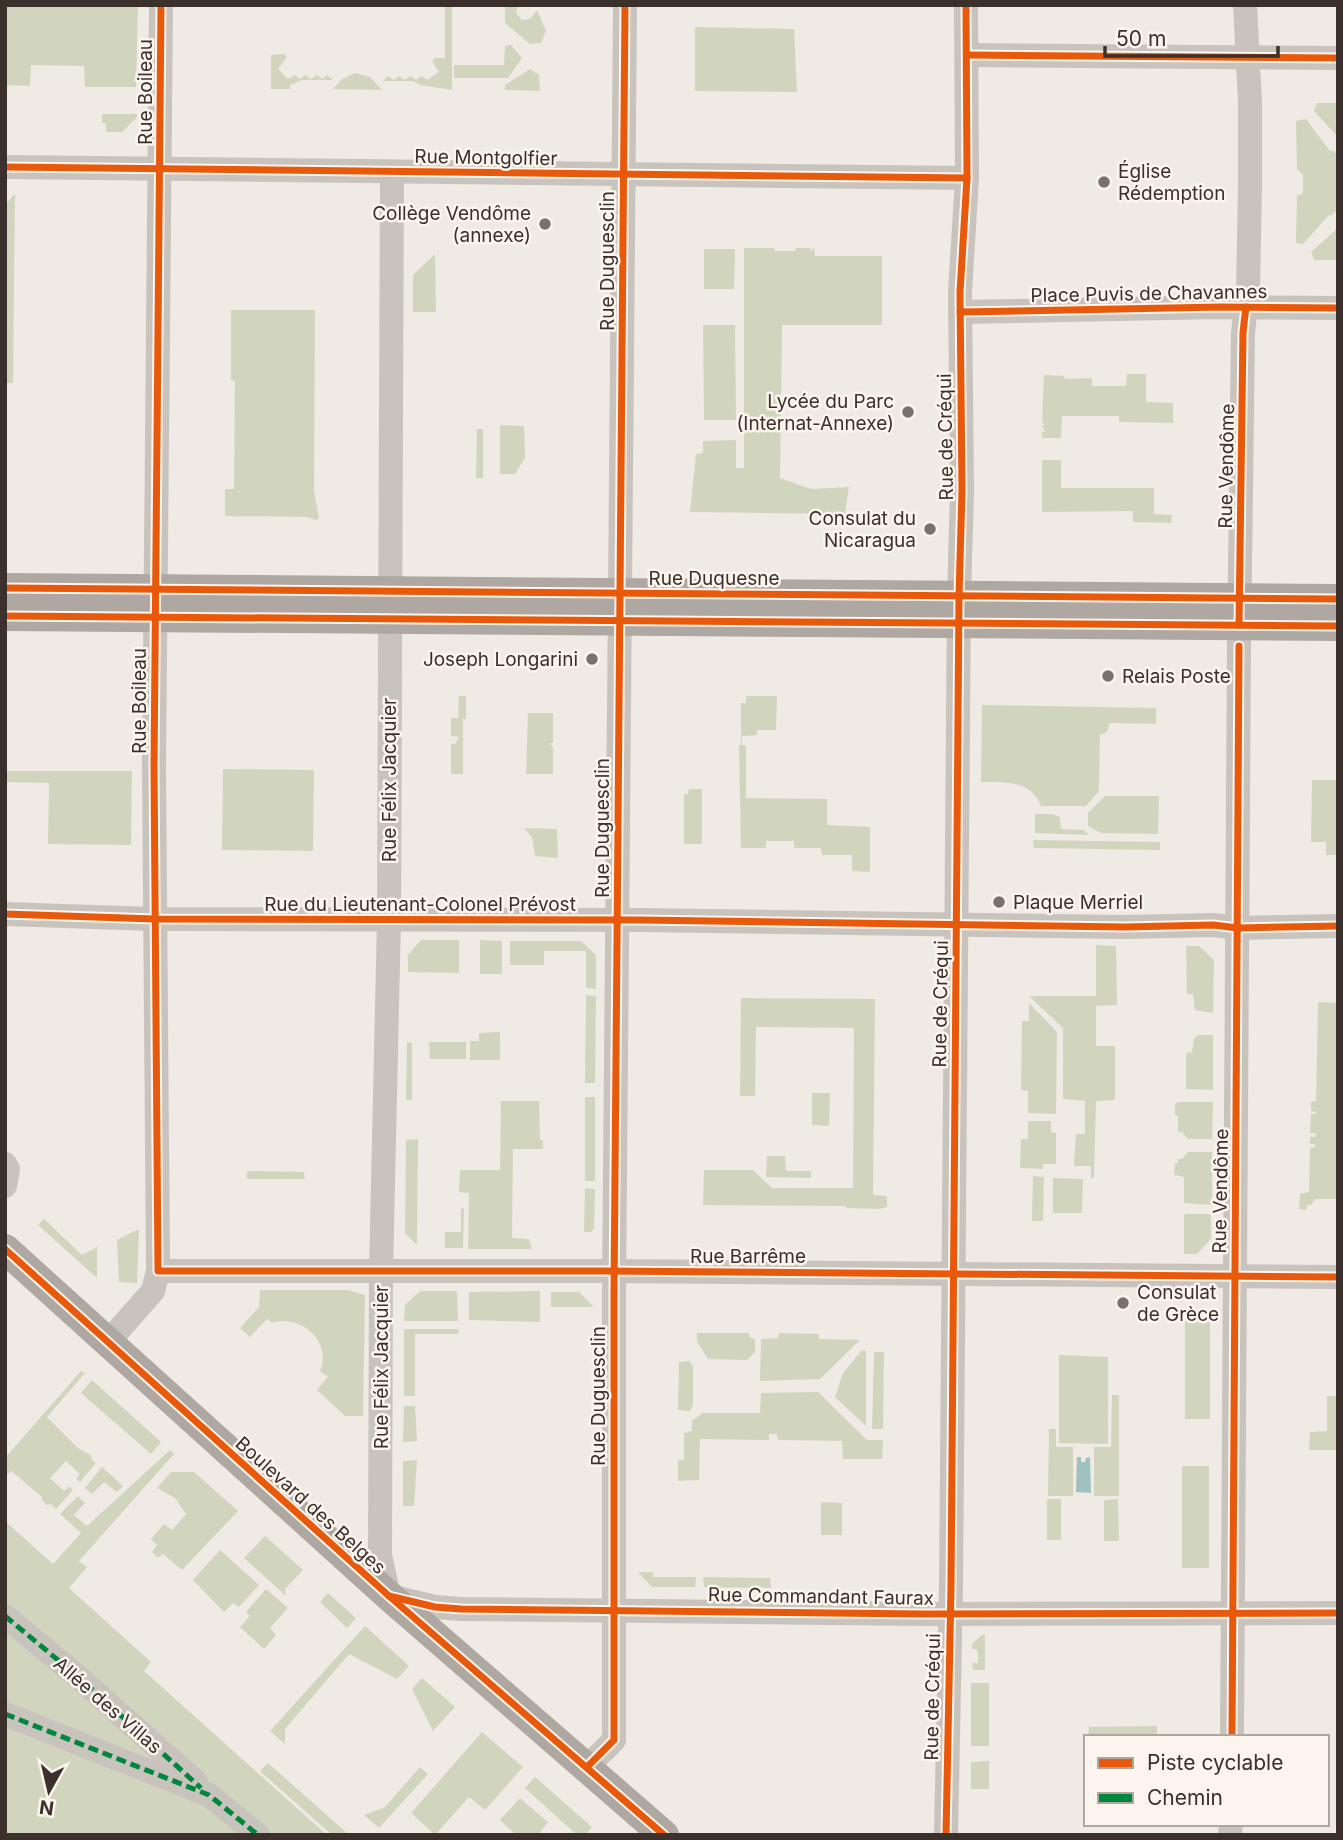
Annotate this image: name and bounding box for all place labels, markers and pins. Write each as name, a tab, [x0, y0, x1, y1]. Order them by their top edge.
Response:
place label: Église Rédemption	[1118, 159, 1225, 205]
marker: Église Rédemption	[1096, 174, 1112, 190]
place label: Collège Vendôme (annexe)	[372, 202, 531, 247]
marker: Collège Vendôme (annexe)	[537, 216, 553, 232]
place label: Lycée du Parc (Internat-Annexe)	[736, 390, 894, 435]
marker: Lycée du Parc (Internat-Annexe)	[900, 404, 916, 420]
place label: Consulat du Nicaragua	[809, 507, 916, 552]
marker: Consulat du Nicaragua	[922, 521, 938, 537]
place label: Joseph Longarini	[423, 648, 578, 671]
marker: Joseph Longarini	[584, 651, 600, 667]
place label: Relais Poste	[1122, 665, 1231, 688]
marker: Relais Poste	[1100, 668, 1116, 684]
place label: Plaque Merriel	[1013, 891, 1143, 914]
marker: Plaque Merriel	[991, 894, 1007, 910]
place label: Consulat de Grèce	[1137, 1281, 1219, 1326]
marker: Consulat de Grèce	[1115, 1295, 1131, 1311]

